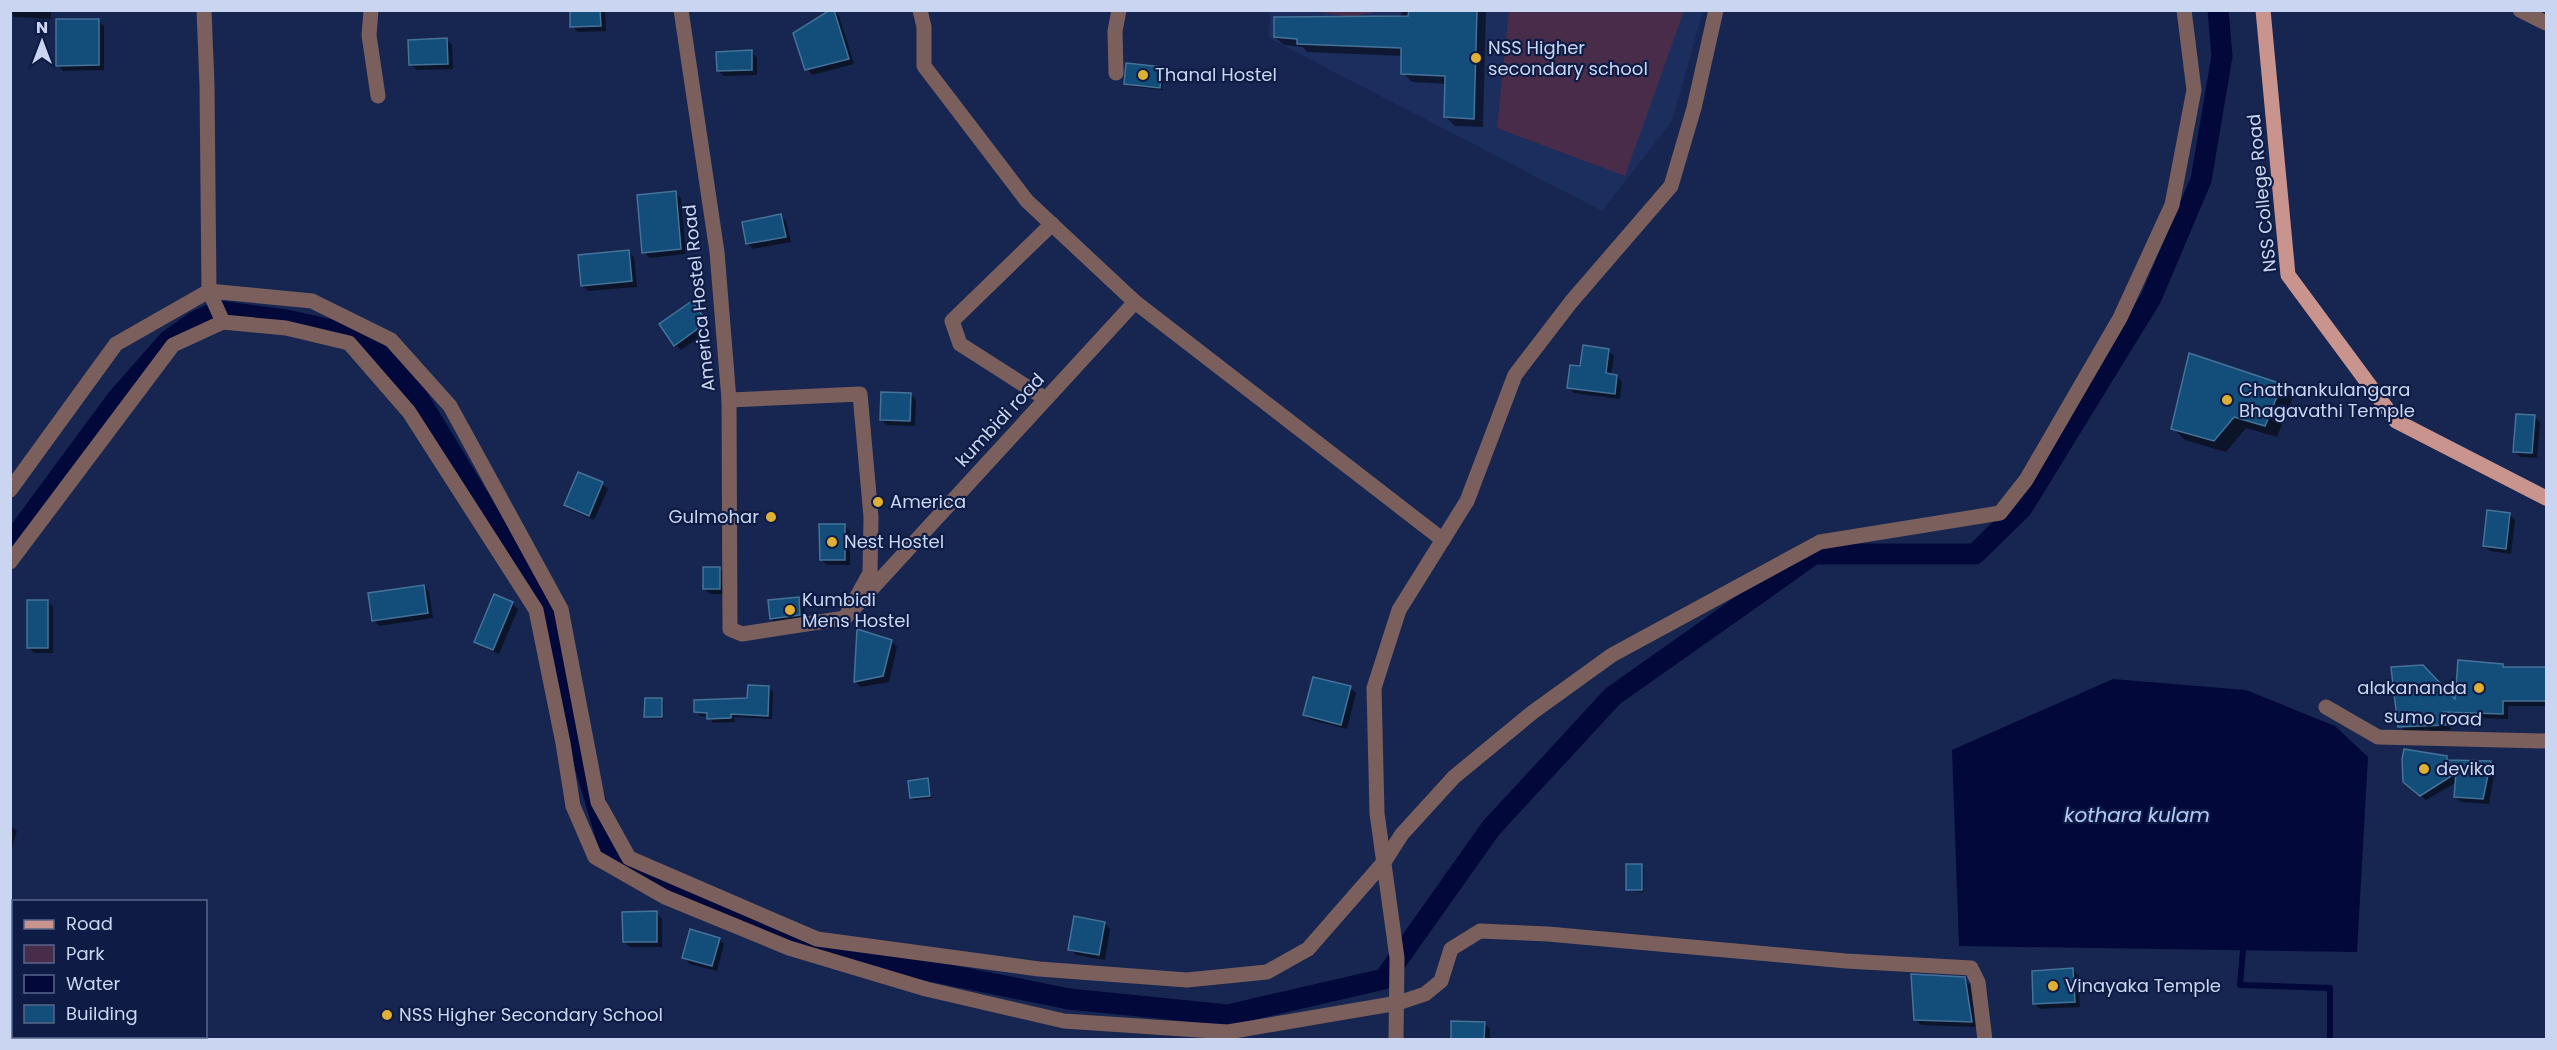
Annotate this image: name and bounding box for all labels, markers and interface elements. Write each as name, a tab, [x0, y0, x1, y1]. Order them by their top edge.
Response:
north arrow	[12, 12, 72, 72]
text: N	[36, 16, 48, 39]
place label: NSS Higher secondary school	[1488, 35, 1648, 81]
marker: NSS Higher secondary school	[1469, 51, 1483, 65]
place label: Thanal Hostel	[1155, 62, 1277, 87]
marker: Thanal Hostel	[1136, 68, 1150, 82]
street label: NSS College Road	[2241, 113, 2282, 273]
street label: America Hostel Road	[676, 203, 721, 393]
street label: kumbidi road	[950, 367, 1050, 472]
place label: Chathankulangara Bhagavathi Temple	[2239, 377, 2415, 423]
marker: Chathankulangara Bhagavathi Temple	[2220, 393, 2234, 407]
place label: America	[890, 489, 966, 514]
marker: America	[871, 495, 885, 509]
place label: Gulmohar	[669, 504, 759, 529]
marker: Gulmohar	[764, 510, 778, 524]
place label: Nest Hostel	[844, 529, 944, 554]
marker: Nest Hostel	[825, 535, 839, 549]
place label: Kumbidi Mens Hostel	[802, 587, 910, 633]
marker: Kumbidi Mens Hostel	[783, 603, 797, 617]
place label: alakananda	[2357, 675, 2467, 700]
marker: alakananda	[2472, 681, 2486, 695]
street label: sumo road	[2383, 703, 2483, 732]
place label: devika	[2436, 756, 2495, 781]
marker: devika	[2417, 762, 2431, 776]
water label: kothara kulam	[2064, 801, 2210, 829]
legend	[12, 900, 207, 1038]
text: Road	[66, 911, 113, 936]
text: Park	[66, 941, 105, 966]
text: Water	[66, 971, 120, 996]
place label: Vinayaka Temple	[2065, 973, 2221, 998]
marker: Vinayaka Temple	[2046, 979, 2060, 993]
text: Building	[66, 1001, 138, 1026]
place label: NSS Higher Secondary School	[399, 1002, 663, 1027]
marker: NSS Higher Secondary School	[380, 1008, 394, 1022]

